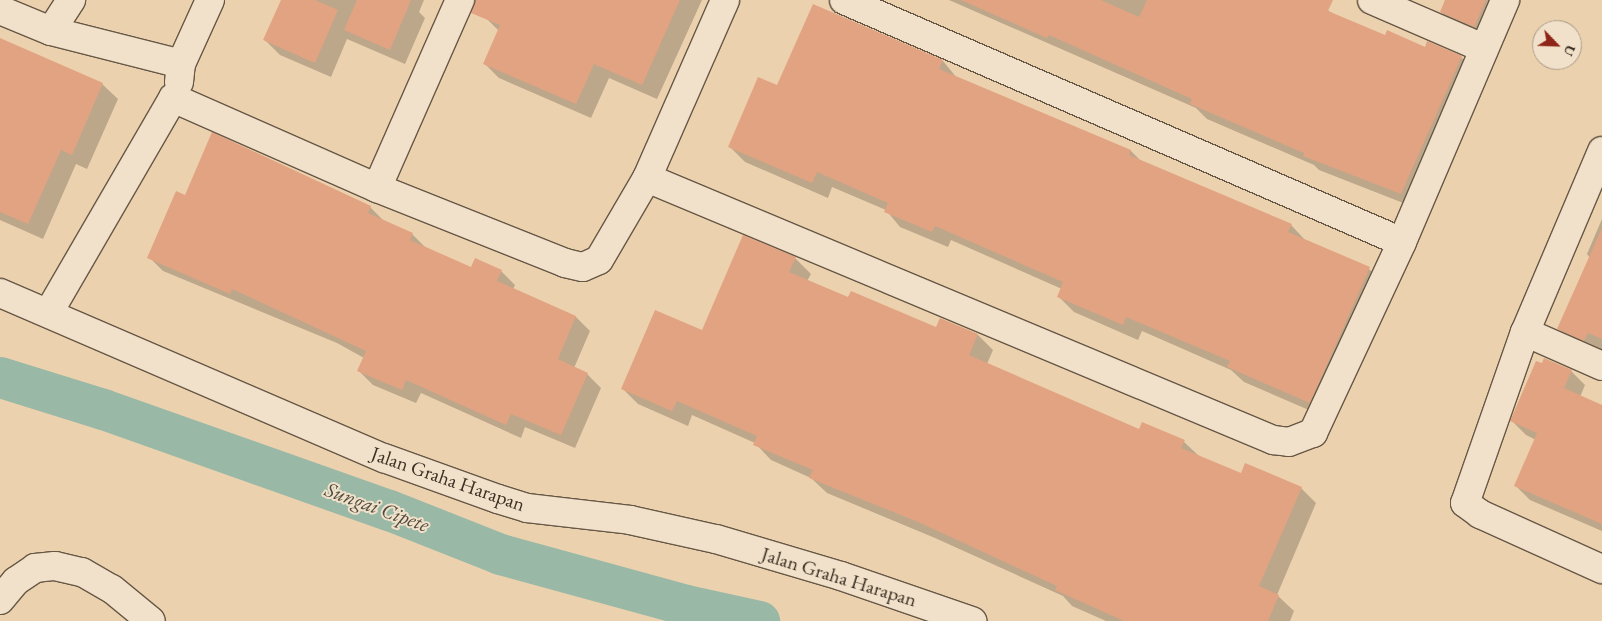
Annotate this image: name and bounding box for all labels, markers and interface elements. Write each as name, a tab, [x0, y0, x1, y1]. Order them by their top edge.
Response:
north arrow	[1532, 20, 1582, 70]
text: U	[1559, 42, 1580, 59]
street label: Jalan Graha Harapan	[368, 441, 528, 517]
water label: Sungai Cipete	[322, 477, 432, 537]
street label: Jalan Graha Harapan	[759, 542, 919, 612]

